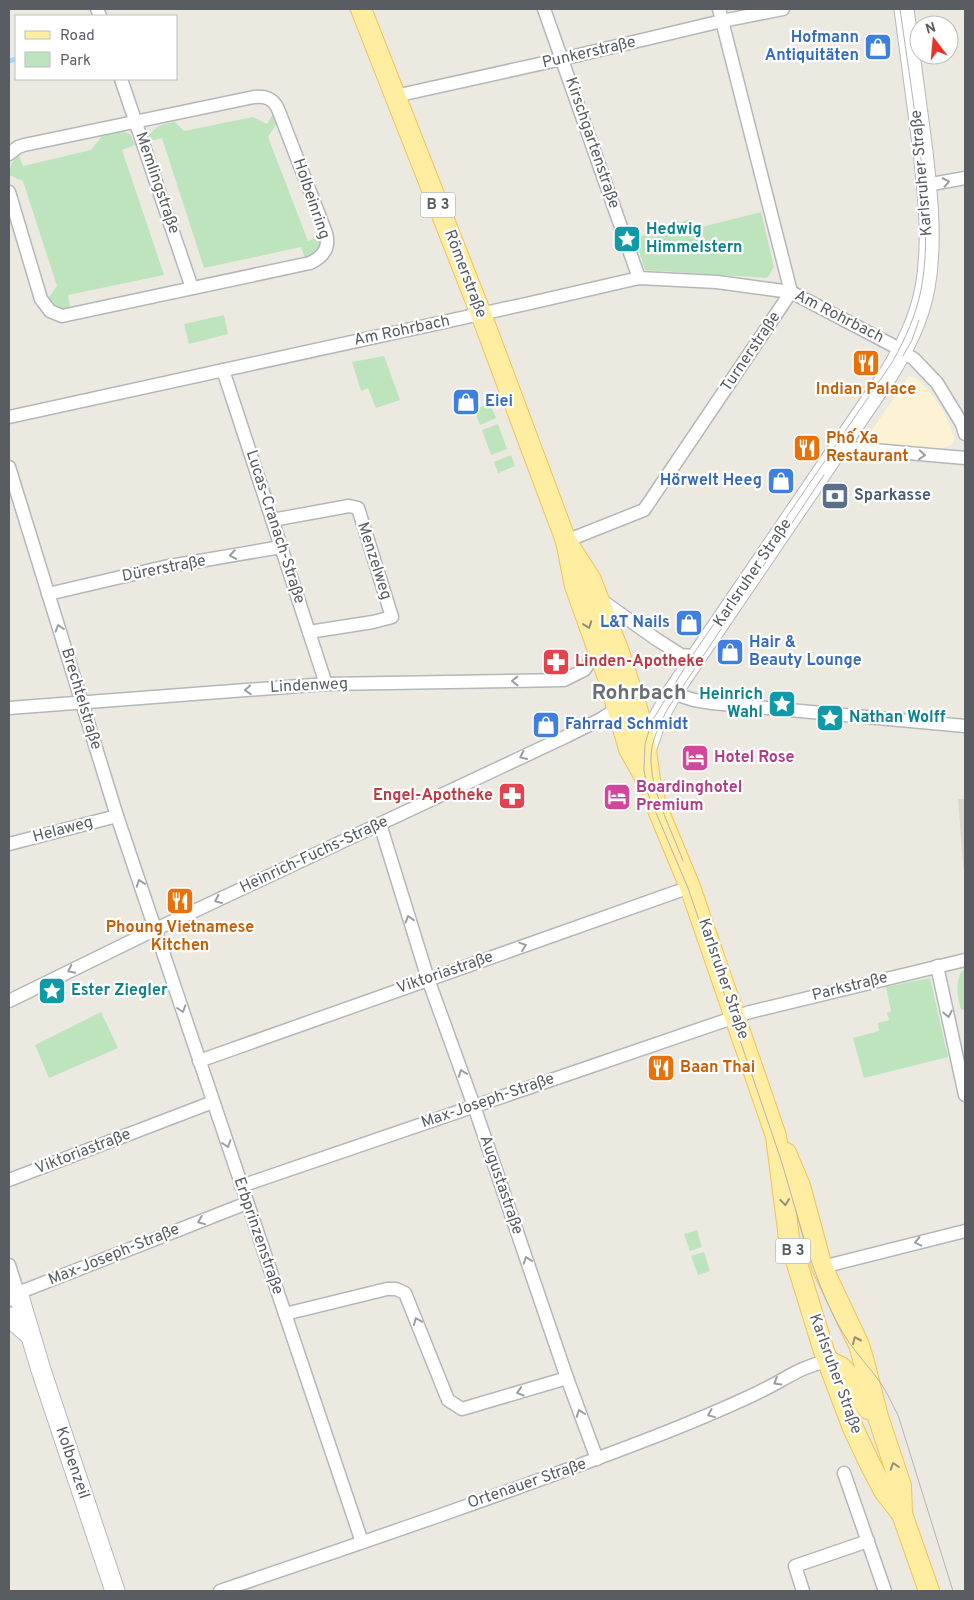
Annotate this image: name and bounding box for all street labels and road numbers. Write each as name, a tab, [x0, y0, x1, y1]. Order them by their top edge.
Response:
street label: Punkerstraße	[540, 33, 638, 73]
street label: Kirschgartenstraße	[560, 75, 624, 211]
street label: Karlsruher Straße	[907, 109, 937, 237]
street label: Memlingstraße	[130, 130, 184, 236]
street label: Holbeinring	[288, 156, 334, 242]
road number: B 3	[420, 192, 456, 218]
street label: Römerstraße	[439, 227, 491, 321]
street label: Am Rohrbach	[791, 286, 887, 348]
street label: Turnerstraße	[717, 308, 785, 396]
street label: Am Rohrbach	[352, 311, 452, 351]
street label: Lucas-Cranach-Straße	[241, 448, 309, 606]
street label: Karlsruher Straße	[709, 515, 797, 631]
street label: Menzelweg	[352, 520, 396, 602]
street label: Dürerstraße	[120, 551, 208, 587]
street label: Brechtelstraße	[56, 646, 106, 752]
street label: Lindenweg	[269, 674, 349, 698]
street label: Helaweg	[31, 812, 95, 848]
street label: Heinrich-Fuchs-Straße	[237, 812, 391, 898]
street label: Karlsruher Straße	[693, 916, 753, 1042]
street label: Viktoriastraße	[394, 947, 496, 999]
street label: Parkstraße	[810, 968, 890, 1006]
street label: Max-Joseph-Straße	[419, 1069, 557, 1133]
street label: Viktoriastraße	[32, 1125, 134, 1179]
street label: Augustastraße	[475, 1133, 527, 1237]
street label: Erbprinzenstraße	[229, 1175, 287, 1297]
street label: Max-Joseph-Straße	[46, 1220, 182, 1290]
road number: B 3	[776, 1238, 810, 1264]
street label: Karlsruher Straße	[804, 1311, 866, 1437]
street label: Kolbenzeil	[50, 1424, 94, 1502]
street label: Ortenauer Straße	[465, 1454, 589, 1514]

